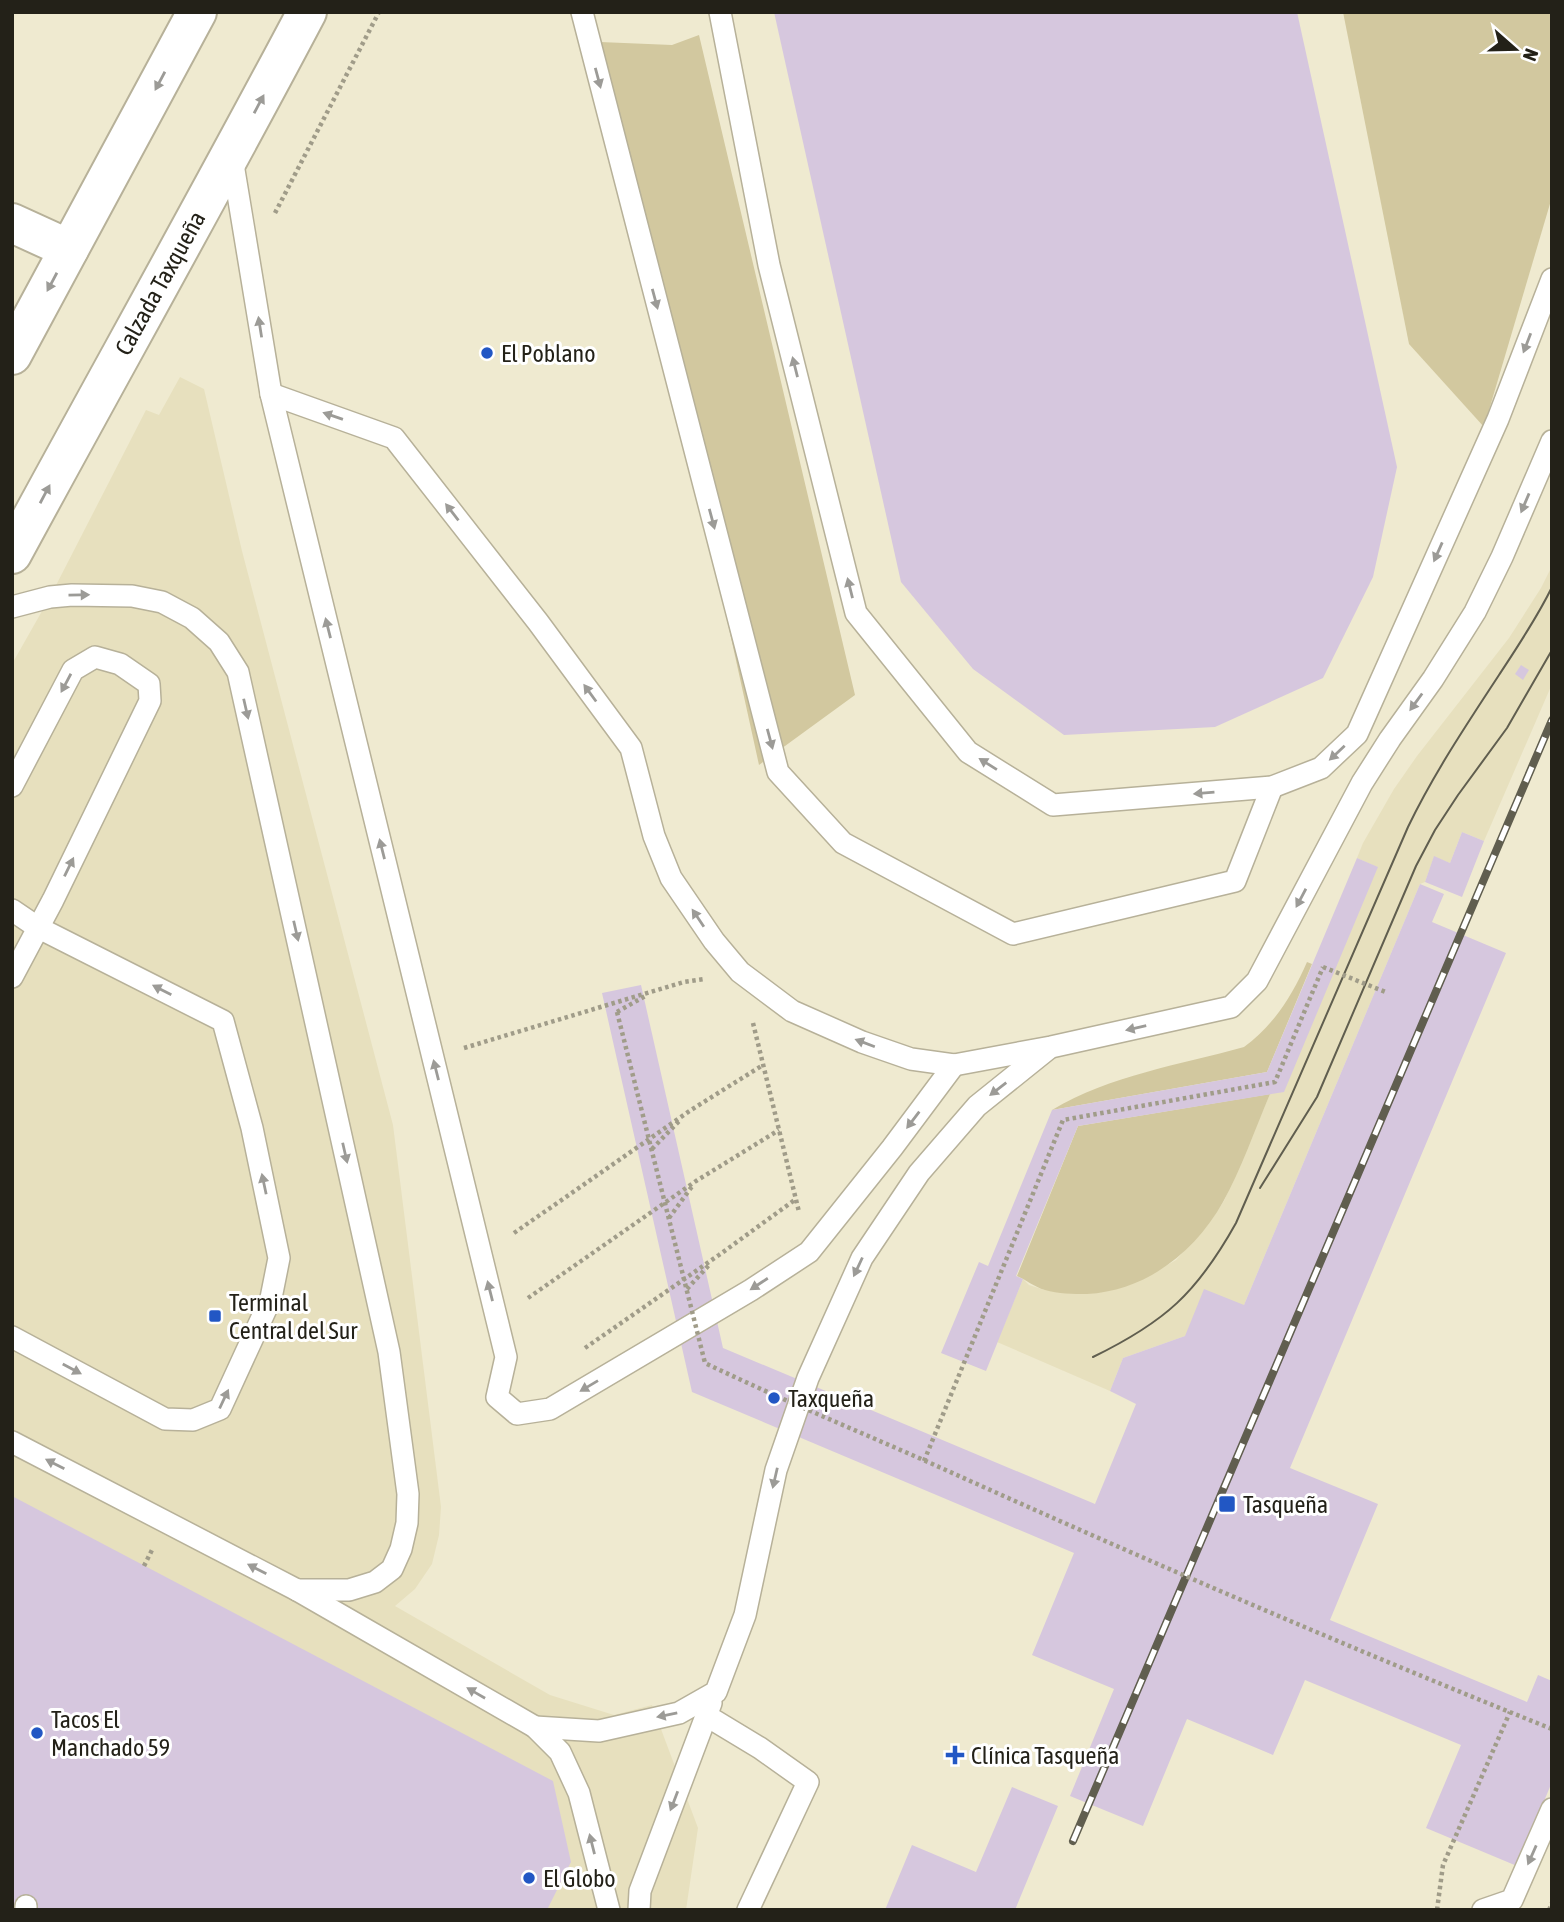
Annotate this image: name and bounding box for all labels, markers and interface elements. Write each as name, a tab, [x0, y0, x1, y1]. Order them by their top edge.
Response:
north arrow	[1480, 14, 1550, 84]
text: N	[1519, 46, 1543, 64]
one-way arrow	[593, 68, 604, 90]
one-way arrow	[154, 72, 166, 92]
one-way arrow	[253, 94, 265, 113]
street label: Calzada Taxqueña	[109, 206, 211, 360]
one-way arrow	[46, 272, 58, 291]
one-way arrow	[650, 288, 661, 310]
one-way arrow	[254, 316, 265, 338]
one-way arrow	[1522, 332, 1533, 353]
place label: El Poblano	[501, 340, 596, 367]
marker: El Poblano	[479, 345, 495, 361]
one-way arrow	[789, 356, 800, 378]
one-way arrow	[322, 410, 343, 421]
one-way arrow	[38, 483, 50, 503]
one-way arrow	[1519, 493, 1530, 514]
one-way arrow	[445, 504, 460, 522]
one-way arrow	[708, 509, 718, 530]
one-way arrow	[1432, 542, 1444, 562]
one-way arrow	[844, 577, 855, 599]
one-way arrow	[68, 589, 90, 601]
one-way arrow	[322, 617, 333, 639]
one-way arrow	[61, 673, 73, 693]
one-way arrow	[583, 684, 597, 702]
one-way arrow	[1409, 693, 1423, 711]
one-way arrow	[241, 698, 252, 720]
one-way arrow	[765, 729, 775, 750]
one-way arrow	[1328, 745, 1345, 762]
one-way arrow	[979, 758, 998, 771]
one-way arrow	[1192, 788, 1214, 799]
one-way arrow	[376, 838, 387, 860]
one-way arrow	[63, 857, 74, 877]
one-way arrow	[1295, 889, 1307, 908]
one-way arrow	[692, 909, 705, 928]
one-way arrow	[290, 920, 301, 942]
one-way arrow	[152, 985, 172, 996]
one-way arrow	[1125, 1022, 1147, 1033]
one-way arrow	[854, 1037, 875, 1048]
one-way arrow	[430, 1059, 441, 1081]
one-way arrow	[989, 1082, 1007, 1097]
one-way arrow	[907, 1111, 921, 1129]
one-way arrow	[340, 1142, 351, 1164]
one-way arrow	[258, 1173, 269, 1195]
one-way arrow	[853, 1257, 864, 1277]
one-way arrow	[749, 1278, 769, 1291]
one-way arrow	[484, 1280, 495, 1302]
place label: Terminal Central del Sur	[229, 1289, 358, 1344]
marker: Terminal Central del Sur	[207, 1308, 223, 1324]
one-way arrow	[63, 1363, 82, 1375]
one-way arrow	[579, 1380, 598, 1392]
place label: Taxqueña	[788, 1385, 874, 1412]
one-way arrow	[219, 1389, 230, 1409]
marker: Taxqueña	[766, 1390, 782, 1406]
one-way arrow	[45, 1458, 65, 1470]
one-way arrow	[769, 1468, 780, 1490]
place label: Tasqueña	[1243, 1491, 1328, 1518]
marker: Tasqueña	[1217, 1494, 1237, 1514]
one-way arrow	[247, 1563, 267, 1574]
one-way arrow	[467, 1686, 486, 1699]
place label: Tacos El Manchado 59	[51, 1706, 170, 1761]
one-way arrow	[656, 1710, 678, 1721]
marker: Tacos El Manchado 59	[29, 1725, 45, 1741]
place label: Clínica Tasqueña	[971, 1742, 1119, 1769]
marker: Clínica Tasqueña	[945, 1745, 965, 1765]
one-way arrow	[668, 1790, 679, 1811]
one-way arrow	[586, 1832, 597, 1854]
one-way arrow	[1526, 1844, 1537, 1865]
place label: El Globo	[543, 1865, 616, 1892]
marker: El Globo	[521, 1870, 537, 1886]

